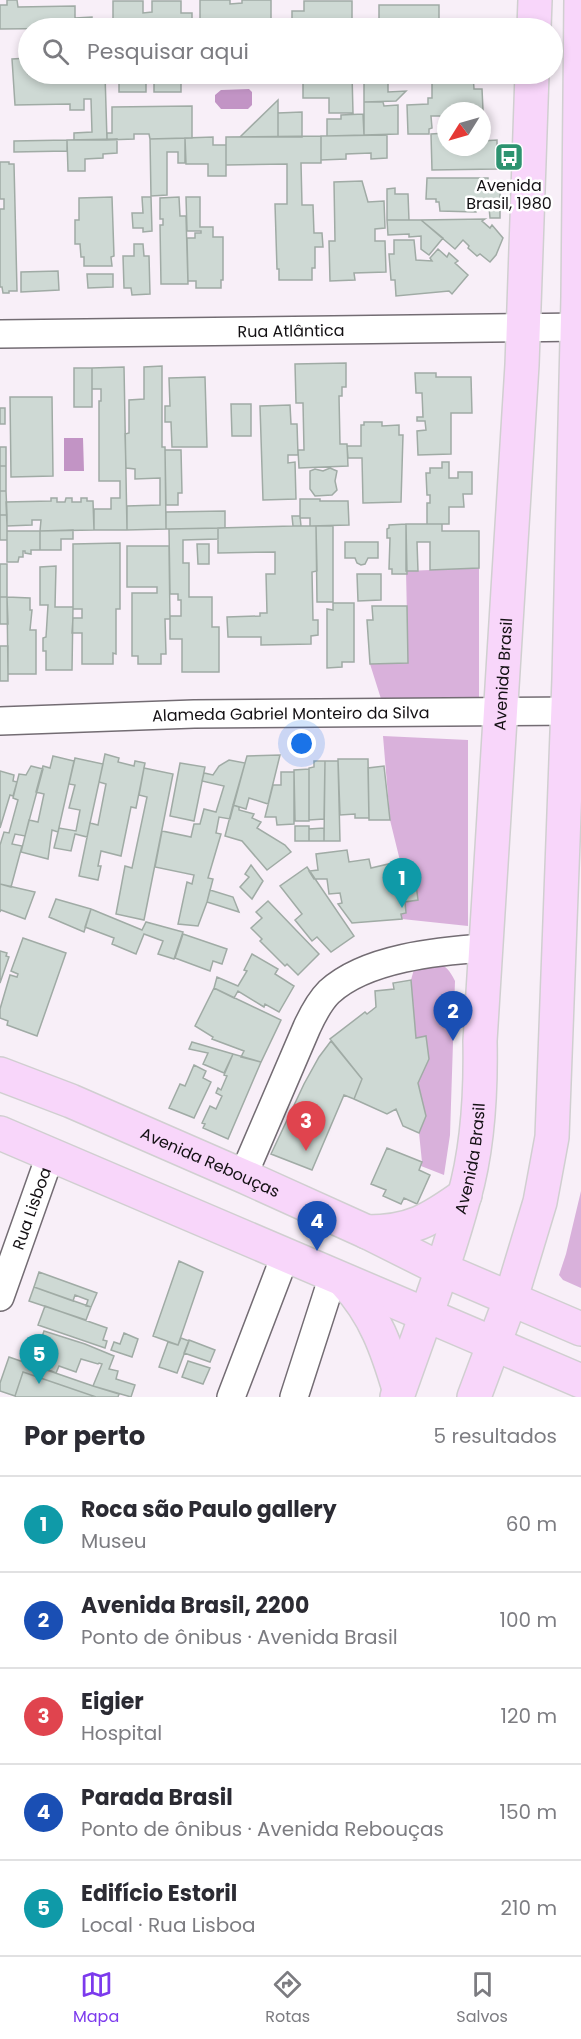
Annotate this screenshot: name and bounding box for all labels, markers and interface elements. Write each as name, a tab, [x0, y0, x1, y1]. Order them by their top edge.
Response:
search box	[18, 18, 563, 84]
icon: search	[39, 35, 72, 68]
text: Pesquisar aqui	[87, 36, 249, 67]
north arrow	[437, 102, 491, 156]
bus stop icon: Avenida Brasil, 1980	[493, 141, 525, 173]
place label: Avenida Brasil, 1980	[466, 174, 552, 215]
street label: Rua Atlântica	[237, 318, 345, 343]
street label: Avenida Brasil	[488, 617, 518, 731]
street label: Alameda Gabriel Monteiro da Silva	[152, 701, 430, 727]
your location	[287, 729, 316, 758]
pin: 1	[382, 858, 422, 908]
pin: 2	[434, 992, 472, 1041]
pin: 3	[286, 1102, 326, 1151]
street label: Avenida Brasil	[448, 1102, 490, 1217]
street label: Avenida Rebouças	[137, 1121, 284, 1203]
street label: Rua Lisboa	[6, 1164, 57, 1253]
pin: 4	[298, 1202, 336, 1251]
pin: 5	[20, 1334, 58, 1384]
text: Por perto	[24, 1418, 145, 1454]
text: 5 resultados	[434, 1422, 557, 1450]
text: Roca são Paulo gallery	[81, 1494, 337, 1525]
text: 1	[40, 1510, 47, 1538]
text: 60 m	[506, 1510, 557, 1538]
text: Museu	[81, 1527, 147, 1555]
text: Avenida Brasil, 2200	[81, 1590, 309, 1621]
text: 2	[38, 1606, 49, 1634]
text: 100 m	[500, 1606, 557, 1634]
text: Ponto de ônibus · Avenida Brasil	[81, 1623, 398, 1651]
text: Eigier	[81, 1686, 144, 1717]
text: 3	[37, 1702, 50, 1730]
text: 120 m	[501, 1702, 557, 1730]
text: Hospital	[81, 1719, 162, 1747]
text: Parada Brasil	[81, 1782, 233, 1813]
text: 4	[37, 1798, 50, 1826]
text: 150 m	[500, 1798, 557, 1826]
text: Ponto de ônibus · Avenida Rebouças	[81, 1815, 444, 1843]
text: Edifício Estoril	[81, 1878, 237, 1909]
text: 5	[37, 1894, 50, 1922]
text: 210 m	[501, 1894, 557, 1922]
text: Local · Rua Lisboa	[81, 1911, 256, 1939]
tab: Mapa	[73, 1968, 119, 2029]
tab: Rotas	[265, 1968, 310, 2029]
tab: Salvos	[456, 1968, 508, 2029]

